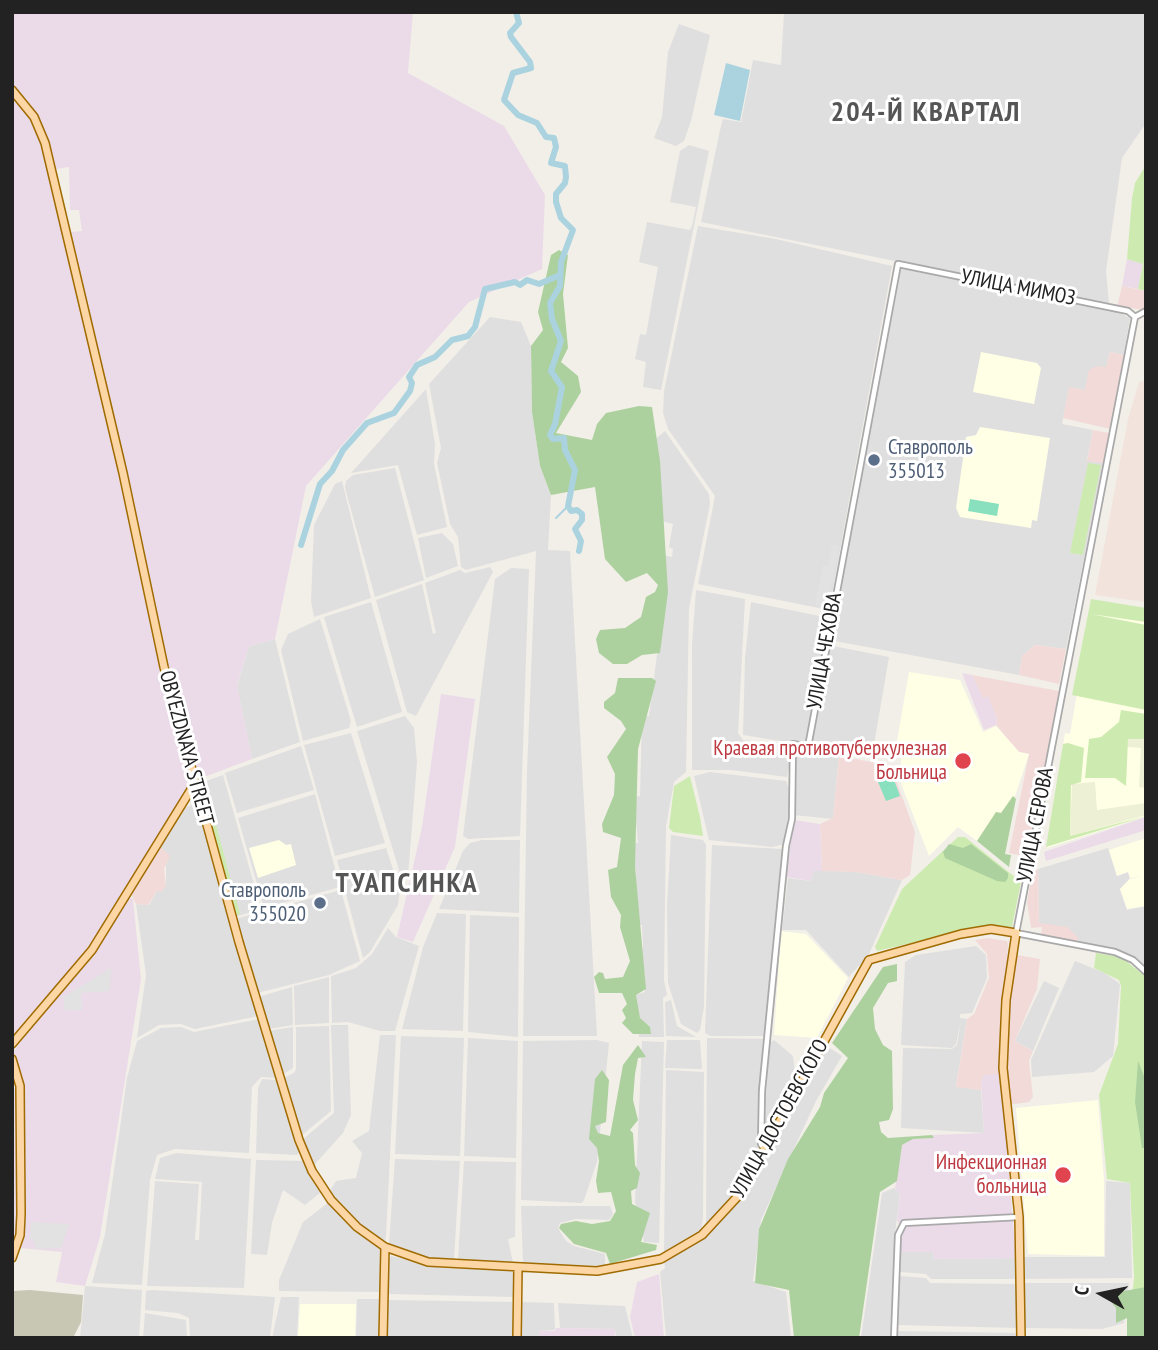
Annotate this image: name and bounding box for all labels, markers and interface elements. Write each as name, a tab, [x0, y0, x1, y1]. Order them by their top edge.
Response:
district label: 204-Й КВАРТАЛ	[832, 96, 1020, 130]
street label: УЛИЦА МИМОЗ	[959, 265, 1077, 311]
place label: Ставрополь 355013	[888, 435, 973, 485]
marker: Ставрополь 355013	[866, 452, 882, 468]
street label: УЛИЦА ЧЕХОВА	[802, 591, 848, 711]
street label: OBYEZDNAYA STREET	[153, 668, 219, 828]
place label: Краевая противотуберкулезная Больница	[713, 736, 947, 786]
marker: Краевая противотуберкулезная Больница	[953, 751, 973, 771]
street label: УЛИЦА СЕРОВА	[1013, 765, 1059, 885]
district label: ТУАПСИНКА	[337, 867, 477, 901]
place label: Ставрополь 355020	[221, 878, 306, 928]
marker: Ставрополь 355020	[312, 895, 328, 911]
street label: УЛИЦА ДОСТОЕВСКОГО	[726, 1035, 834, 1203]
place label: Инфекционная больница	[936, 1150, 1047, 1200]
marker: Инфекционная больница	[1053, 1165, 1073, 1185]
north arrow	[1067, 1259, 1137, 1329]
text: С	[1069, 1285, 1094, 1297]

